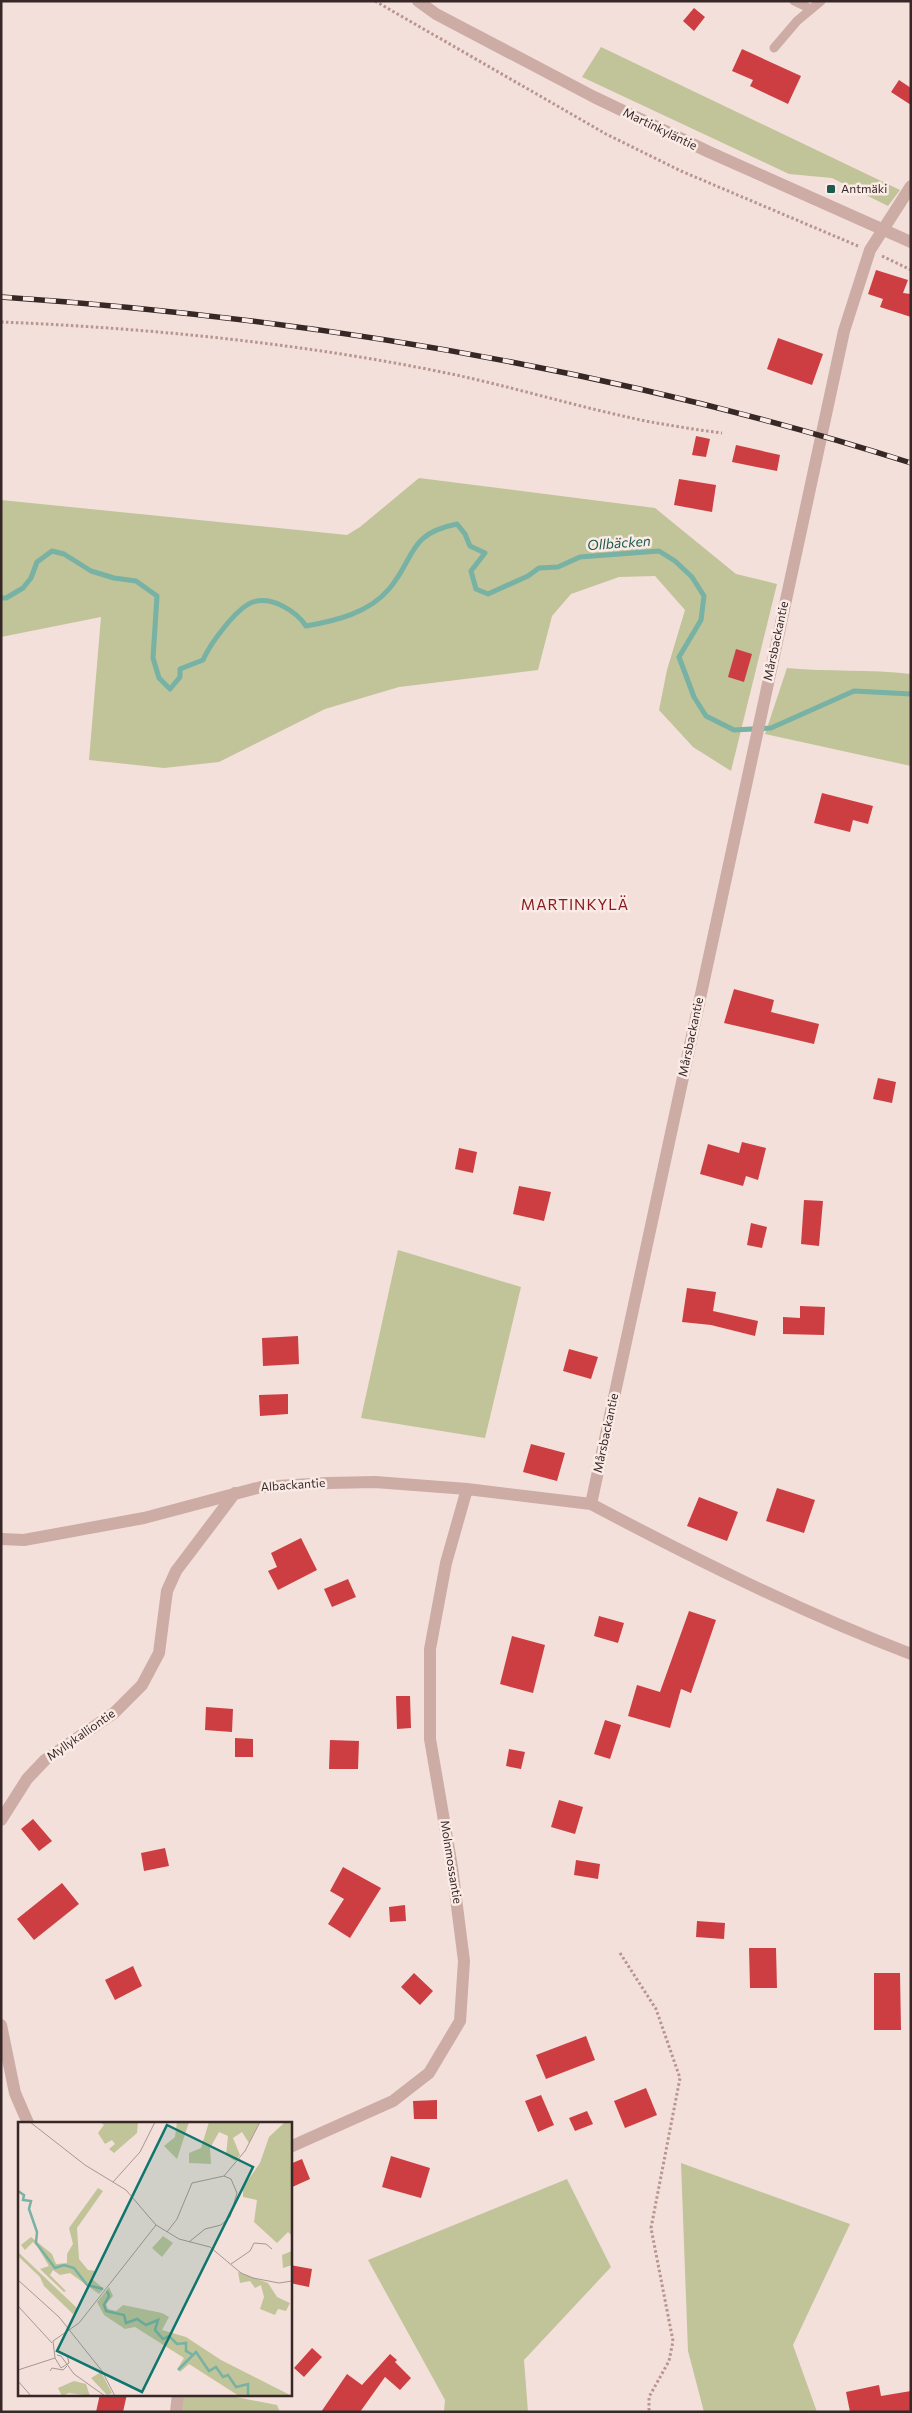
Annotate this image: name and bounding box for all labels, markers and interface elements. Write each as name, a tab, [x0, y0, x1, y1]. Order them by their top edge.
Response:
street label: Martinkyläntie	[621, 104, 700, 152]
place label: Antmäki	[841, 181, 887, 195]
marker: Antmäki	[825, 183, 837, 195]
water label: Ollbäcken	[587, 532, 651, 553]
street label: Mårsbackantie	[760, 600, 790, 682]
district label: MARTINKYLÄ	[521, 895, 629, 913]
street label: Mårsbackantie	[675, 996, 705, 1078]
street label: Mårsbackantie	[590, 1392, 620, 1474]
street label: Albackantie	[260, 1475, 326, 1493]
street label: Myllykalliontie	[44, 1706, 117, 1763]
street label: Molnmossantie	[438, 1819, 466, 1905]
inset map	[18, 2122, 291, 2396]

